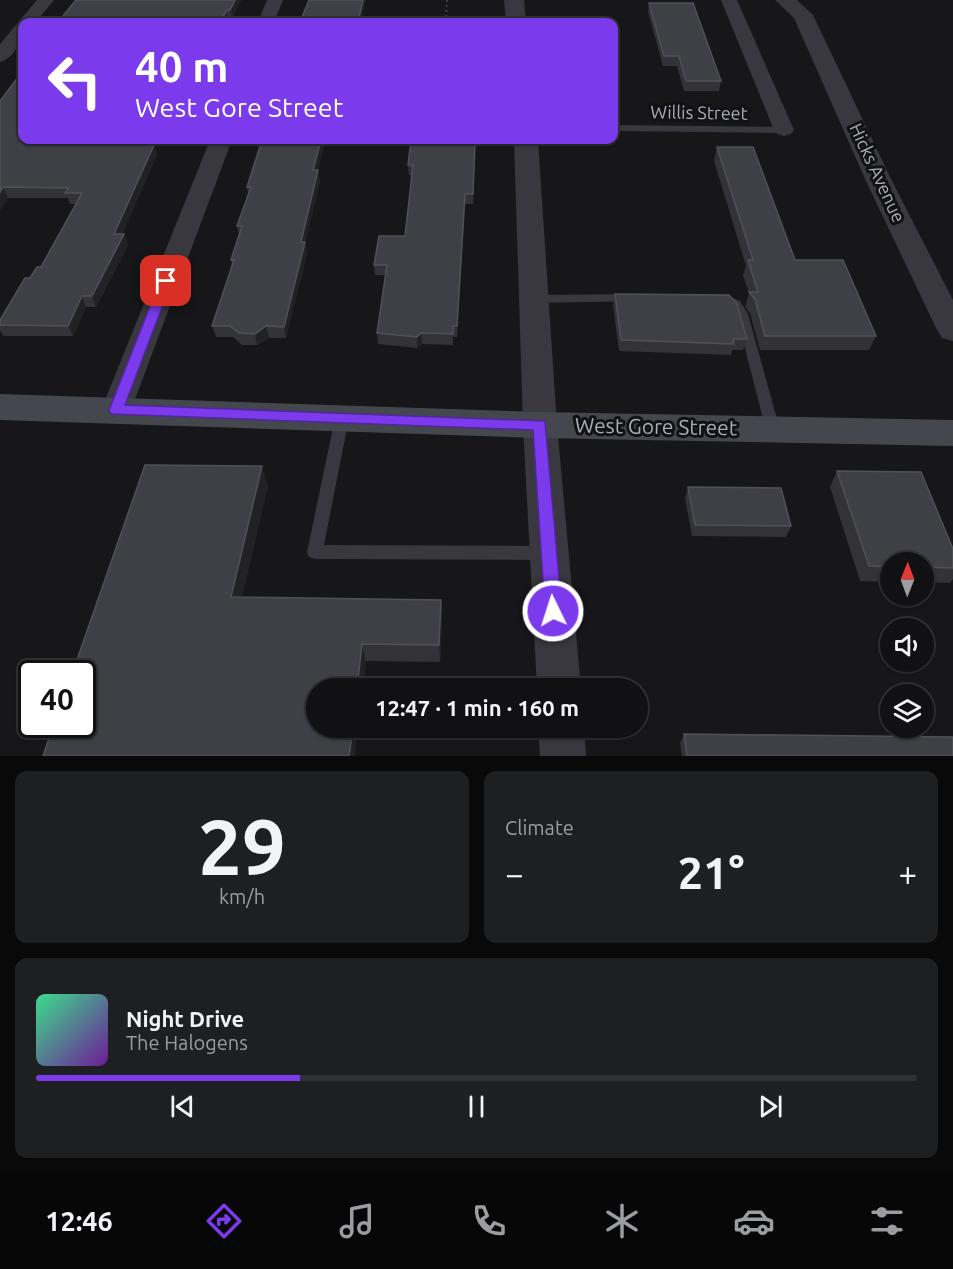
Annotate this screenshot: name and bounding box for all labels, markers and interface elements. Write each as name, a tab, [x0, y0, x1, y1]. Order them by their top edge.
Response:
icon: left	[36, 42, 114, 120]
text: 40 m	[135, 43, 229, 90]
text: West Gore Street	[135, 92, 343, 122]
street label: Willis Street	[650, 101, 748, 123]
street label: Hicks Avenue	[846, 120, 910, 225]
pin	[140, 255, 191, 306]
icon: arrive	[149, 264, 182, 297]
street label: West Gore Street	[575, 413, 737, 439]
north arrow	[880, 552, 934, 606]
map controls	[880, 552, 934, 738]
position arrow	[521, 579, 585, 643]
button: sound	[880, 618, 934, 672]
speed limit sign: 40	[18, 660, 96, 738]
button: layers	[880, 684, 934, 738]
text: 12:47 · 1 min · 160 m	[375, 695, 579, 720]
text: 29	[198, 802, 286, 890]
text: Climate	[505, 816, 574, 839]
text: 21°	[678, 847, 744, 898]
text: −	[505, 855, 524, 892]
text: +	[898, 855, 917, 892]
text: km/h	[219, 885, 265, 908]
text: Night Drive	[126, 1006, 244, 1031]
text: The Halogens	[126, 1031, 248, 1054]
icon: previous	[166, 1090, 199, 1123]
icon: pause	[460, 1090, 493, 1123]
icon: next	[754, 1090, 787, 1123]
icon: directions	[203, 1200, 245, 1242]
icon: music	[336, 1200, 378, 1242]
icon: phone	[468, 1200, 510, 1242]
icon: climate	[601, 1200, 643, 1242]
icon: car	[733, 1200, 775, 1242]
icon: filters	[866, 1200, 908, 1242]
text: 12:46	[45, 1206, 113, 1236]

